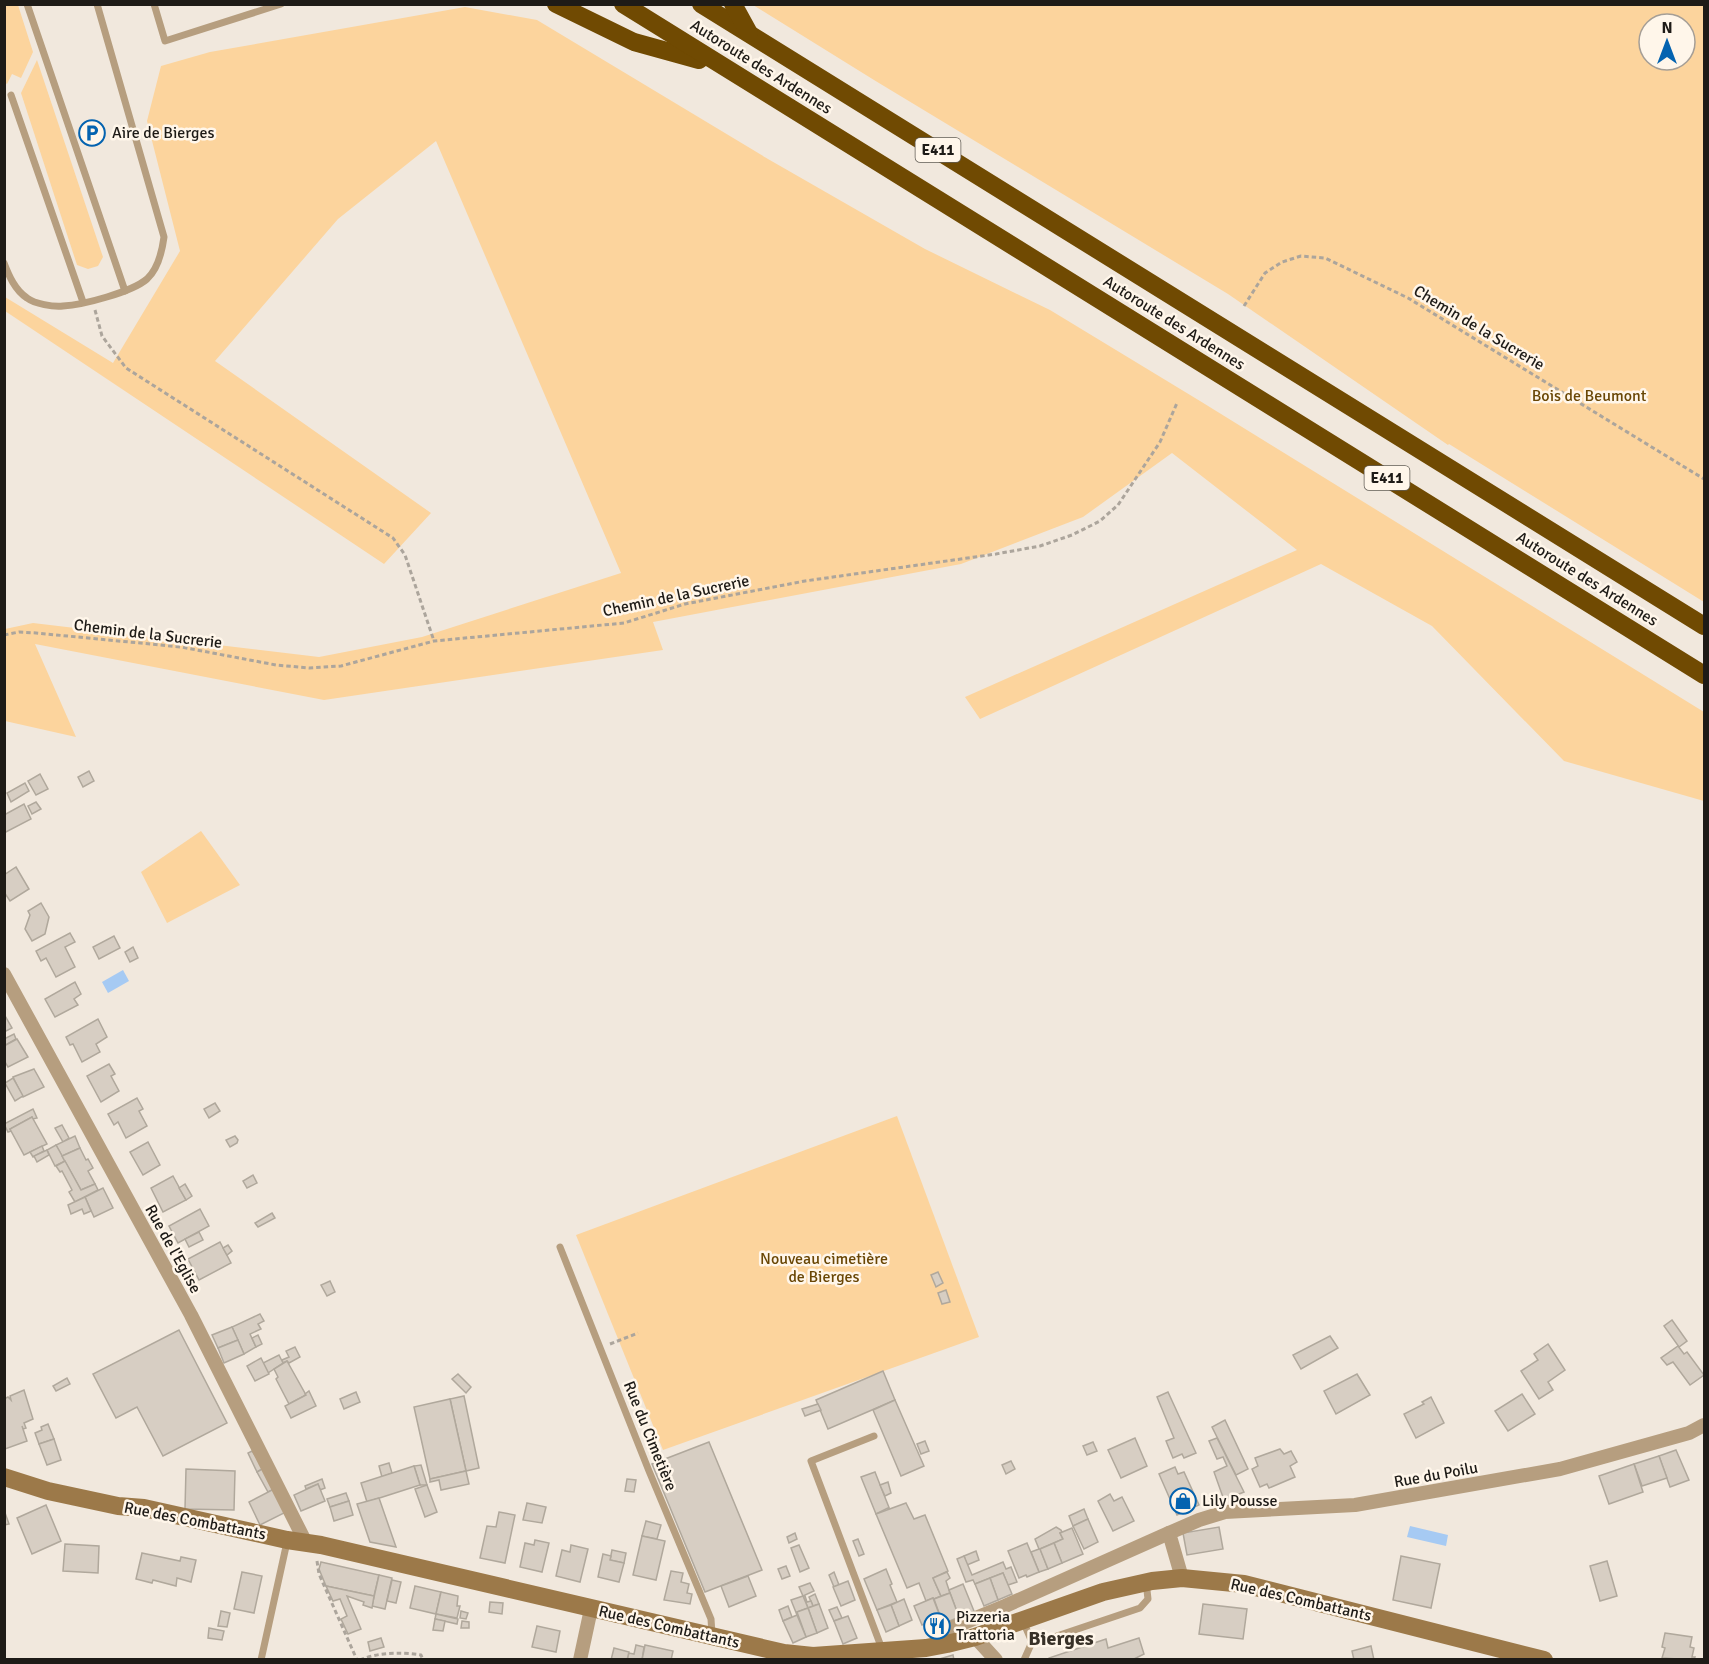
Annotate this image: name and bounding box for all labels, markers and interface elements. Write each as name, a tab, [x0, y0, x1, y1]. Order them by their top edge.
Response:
north arrow	[1637, 12, 1697, 72]
street label: Autoroute des Ardennes	[686, 15, 836, 119]
text: N	[1661, 18, 1673, 38]
parking icon: Aire de Bierges	[77, 118, 107, 148]
place label: Aire de Bierges	[112, 123, 214, 143]
road number: E411	[916, 138, 960, 162]
street label: Autoroute des Ardennes	[1099, 271, 1249, 375]
street label: Chemin de la Sucrerie	[1410, 281, 1548, 375]
park label: Bois de Beumont	[1532, 386, 1647, 406]
road number: E411	[1364, 466, 1410, 490]
street label: Autoroute des Ardennes	[1512, 527, 1662, 631]
street label: Chemin de la Sucrerie	[601, 571, 751, 621]
street label: Chemin de la Sucrerie	[73, 615, 223, 653]
street label: Rue de l'Eglise	[140, 1201, 206, 1297]
park label: Nouveau cimetière de Bierges	[760, 1249, 888, 1287]
street label: Rue du Cimetière	[619, 1378, 681, 1494]
street label: Rue du Poilu	[1392, 1458, 1480, 1492]
shop icon: Lily Pousse	[1168, 1486, 1198, 1516]
place label: Lily Pousse	[1202, 1491, 1278, 1511]
street label: Rue des Combattants	[122, 1497, 268, 1545]
street label: Rue des Combattants	[1229, 1574, 1373, 1626]
street label: Rue des Combattants	[597, 1601, 741, 1653]
place label: Pizzeria Trattoria	[956, 1607, 1015, 1645]
restaurant icon: Pizzeria Trattoria	[922, 1611, 952, 1641]
district label: Bierges	[1028, 1626, 1094, 1651]

